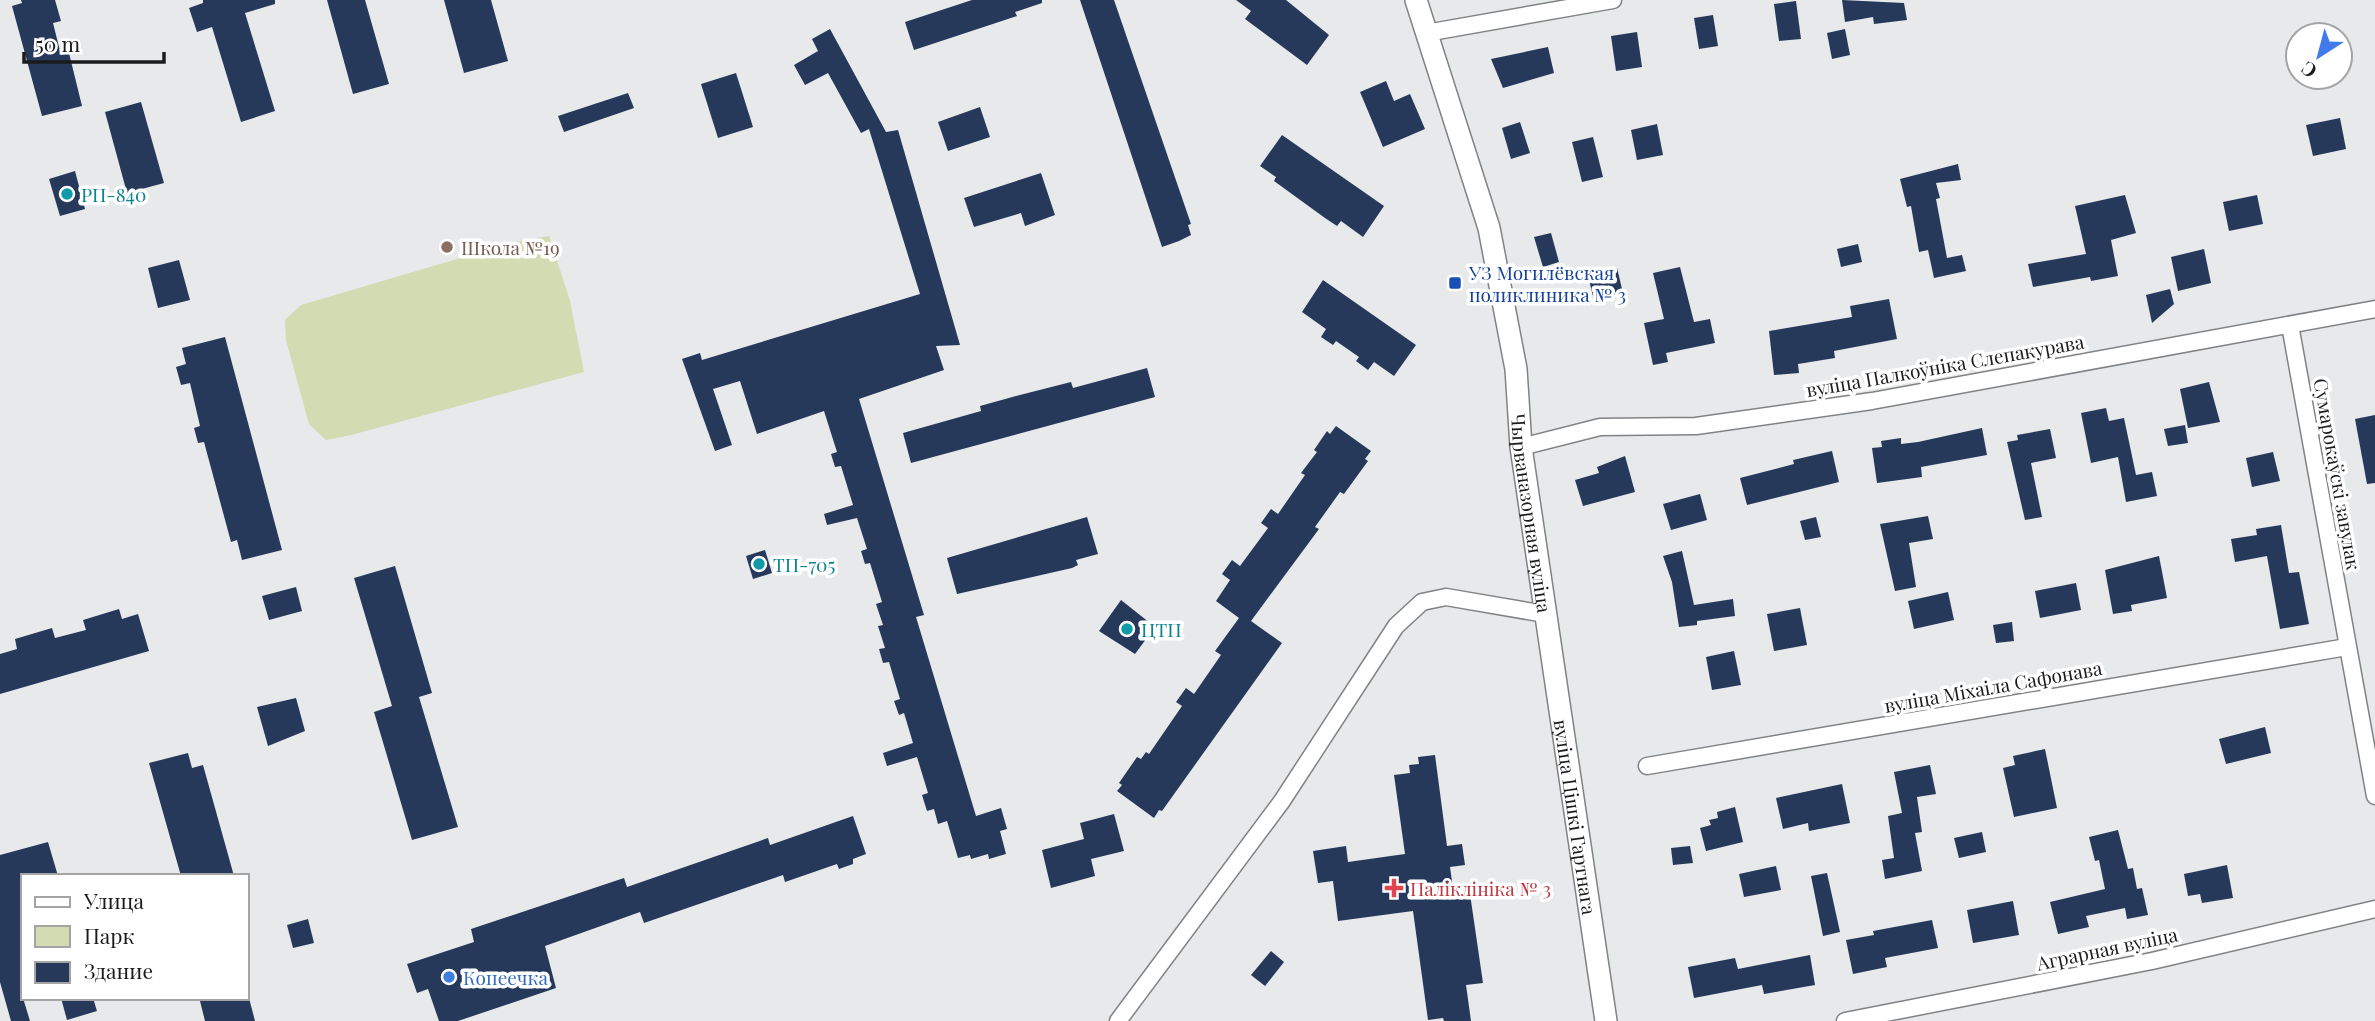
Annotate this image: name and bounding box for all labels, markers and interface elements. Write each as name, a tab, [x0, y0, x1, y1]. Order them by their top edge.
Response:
scale bar	[24, 21, 164, 65]
north arrow	[2284, 21, 2354, 91]
text: 50 m	[35, 29, 81, 57]
text: С	[2295, 56, 2321, 85]
place label: РП-840	[81, 181, 146, 207]
marker: РП-840	[59, 186, 75, 202]
place label: Школа №19	[461, 234, 560, 260]
marker: Школа №19	[439, 239, 455, 255]
place label: УЗ Могилёвская поликлиника № 3	[1468, 259, 1626, 307]
marker: УЗ Могилёвская поликлиника № 3	[1447, 275, 1463, 291]
street label: вуліца Палкоўніка Слепакурава	[1804, 328, 2087, 402]
street label: Сумарокаўскі завулак	[2308, 376, 2368, 572]
street label: Чырваназорная вуліца	[1506, 413, 1558, 615]
place label: ТП-705	[773, 551, 835, 577]
marker: ТП-705	[751, 556, 767, 572]
place label: ЦТП	[1141, 616, 1182, 642]
marker: ЦТП	[1119, 621, 1135, 637]
street label: вуліца Міхаіла Сафонава	[1882, 654, 2105, 718]
street label: вуліца Цішкі Гартнага	[1548, 717, 1603, 917]
legend	[21, 874, 248, 1000]
place label: Паліклініка № 3	[1410, 875, 1551, 901]
marker: Паліклініка № 3	[1384, 878, 1404, 898]
text: Улица	[83, 886, 145, 914]
street label: Аграрная вуліца	[2033, 920, 2180, 976]
text: Парк	[84, 921, 134, 949]
text: Здание	[84, 956, 153, 984]
place label: Копеечка	[463, 964, 548, 990]
marker: Копеечка	[441, 969, 457, 985]

